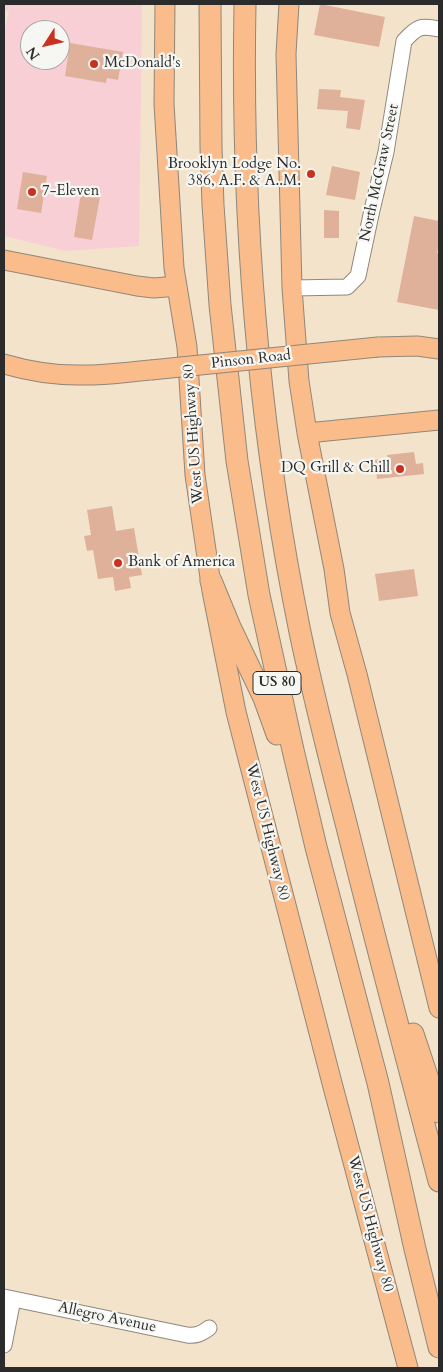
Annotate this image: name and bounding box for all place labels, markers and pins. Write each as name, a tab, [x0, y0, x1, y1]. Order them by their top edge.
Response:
place label: McDonald's	[104, 55, 180, 73]
marker: McDonald's	[88, 58, 100, 70]
place label: Brooklyn Lodge No. 386, A.F. & A..M.	[168, 156, 301, 191]
marker: Brooklyn Lodge No. 386, A.F. & A..M.	[305, 168, 317, 180]
place label: 7-Eleven	[42, 183, 99, 201]
marker: 7-Eleven	[26, 186, 38, 198]
place label: DQ Grill & Chill	[281, 460, 390, 478]
marker: DQ Grill & Chill	[394, 463, 406, 475]
place label: Bank of America	[128, 554, 235, 572]
marker: Bank of America	[112, 557, 124, 569]

